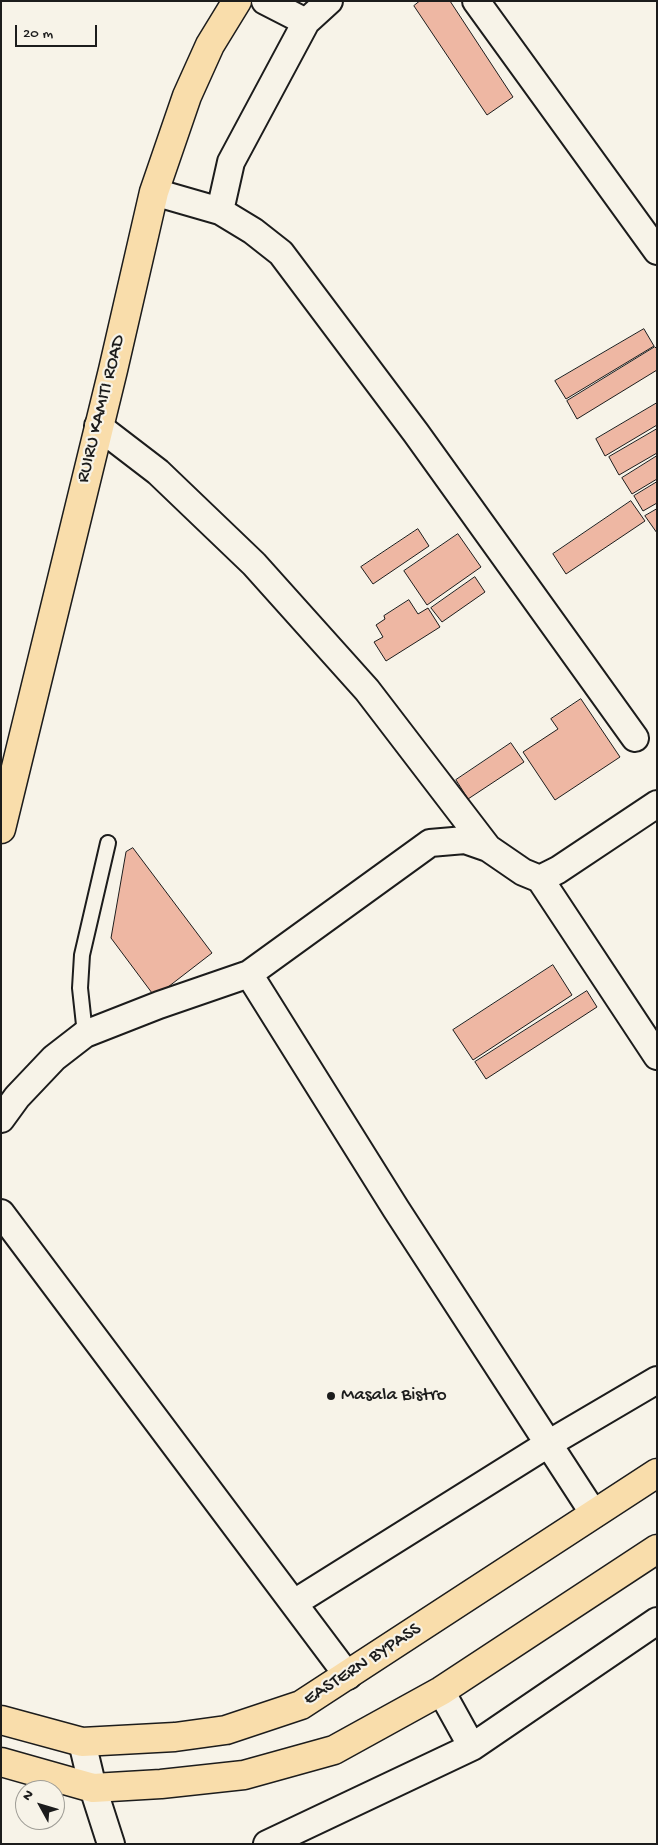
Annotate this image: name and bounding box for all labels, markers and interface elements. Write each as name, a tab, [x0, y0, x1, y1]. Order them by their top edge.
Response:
scale bar	[18, 15, 100, 47]
text: 20 m	[23, 25, 53, 43]
street label: RUIRU KAMITI ROAD	[73, 333, 131, 485]
place label: Masala Bistro	[341, 1385, 447, 1407]
marker: Masala Bistro	[325, 1390, 337, 1402]
street label: EASTERN BYPASS	[300, 1618, 426, 1712]
north arrow	[15, 1780, 65, 1830]
text: N	[19, 1787, 38, 1805]

